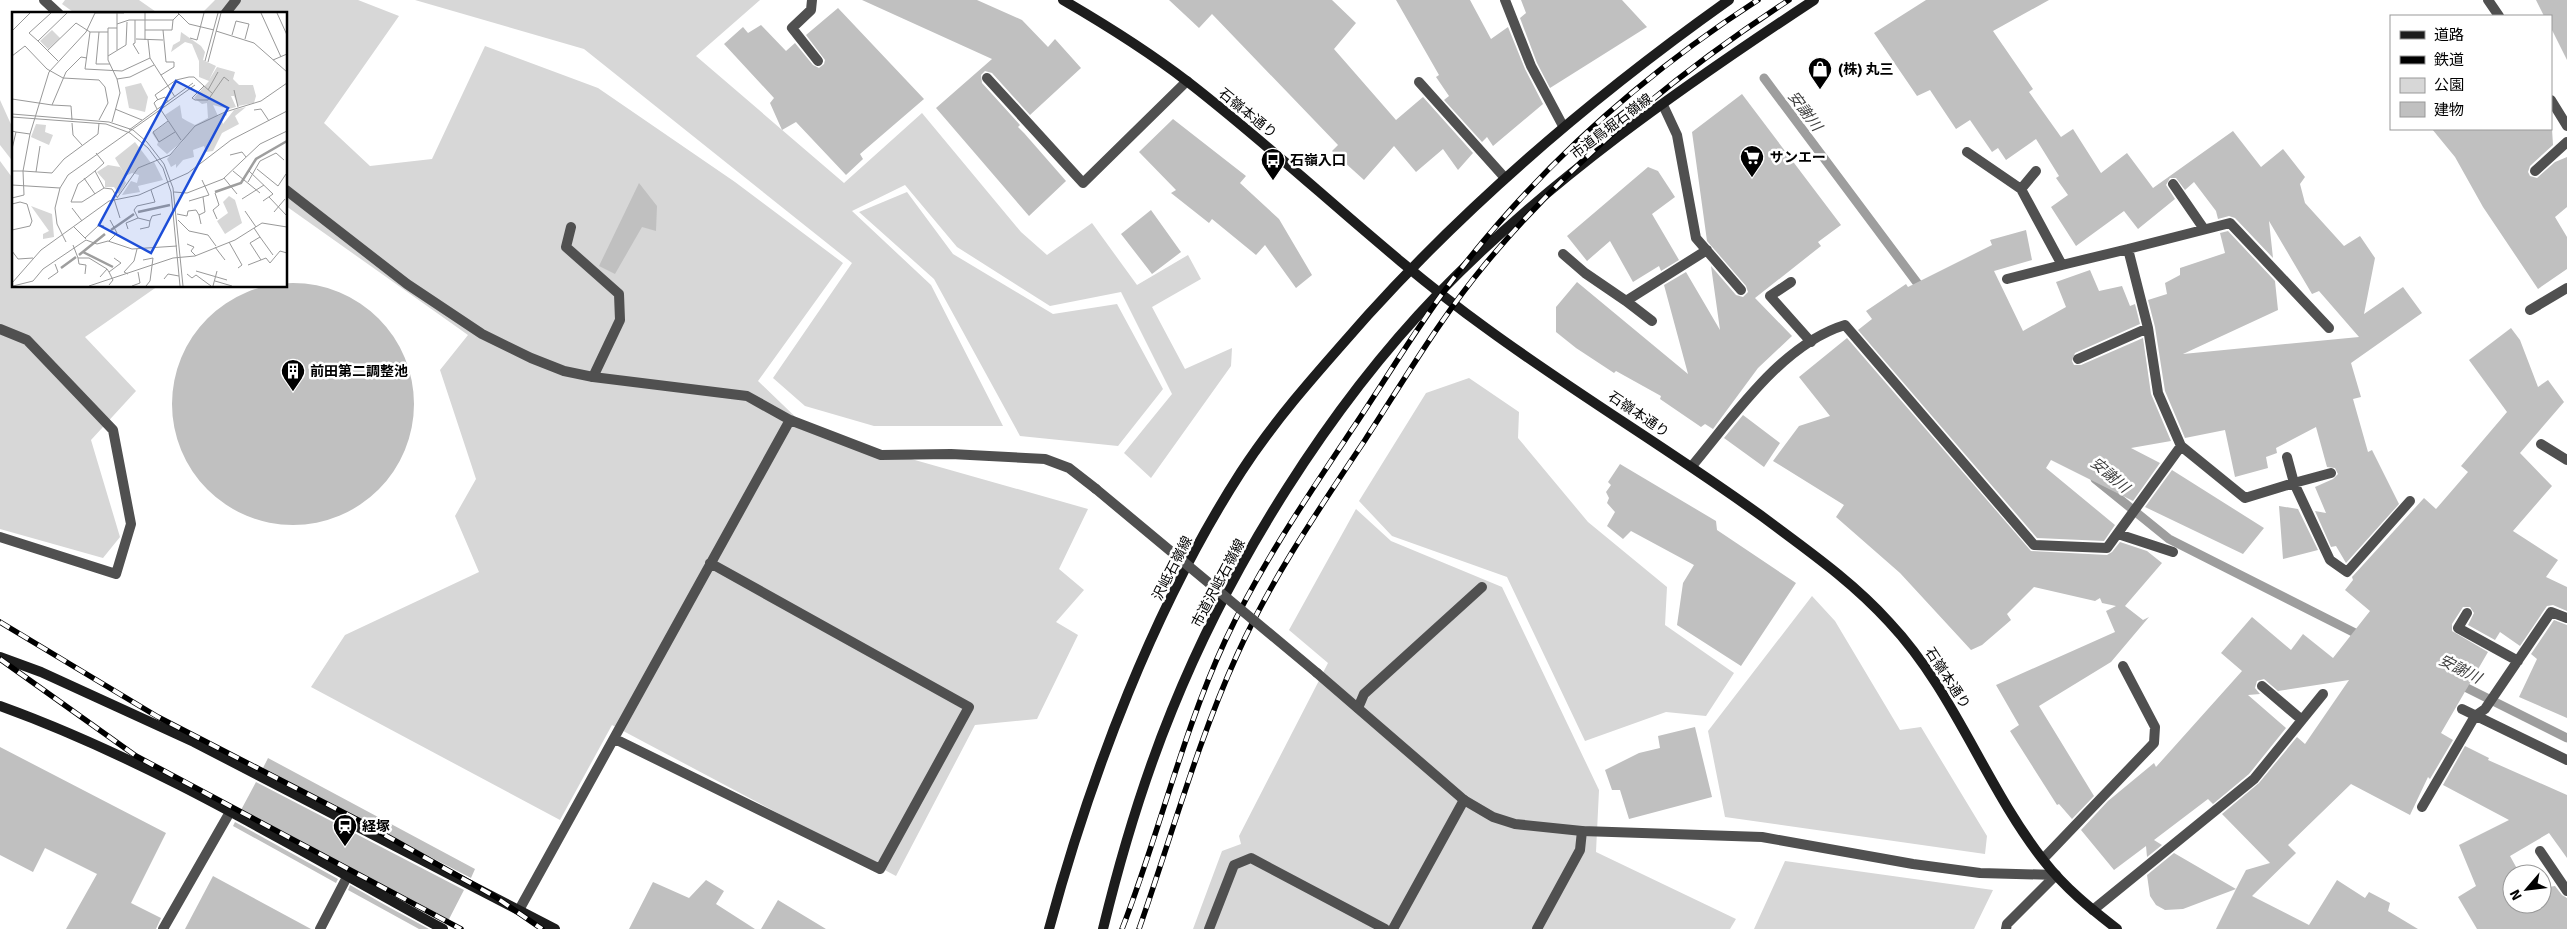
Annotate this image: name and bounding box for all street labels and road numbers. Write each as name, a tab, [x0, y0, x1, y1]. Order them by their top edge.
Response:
street label: 石嶺本通り	[1215, 85, 1280, 142]
street label: 市道鳥堀石嶺線	[1567, 90, 1656, 163]
street label: 石嶺本通り	[1605, 388, 1672, 441]
street label: 沢岻石嶺線	[1149, 533, 1196, 603]
street label: 市道沢岻石嶺線	[1188, 536, 1249, 630]
street label: 石嶺本通り	[1921, 644, 1974, 712]

